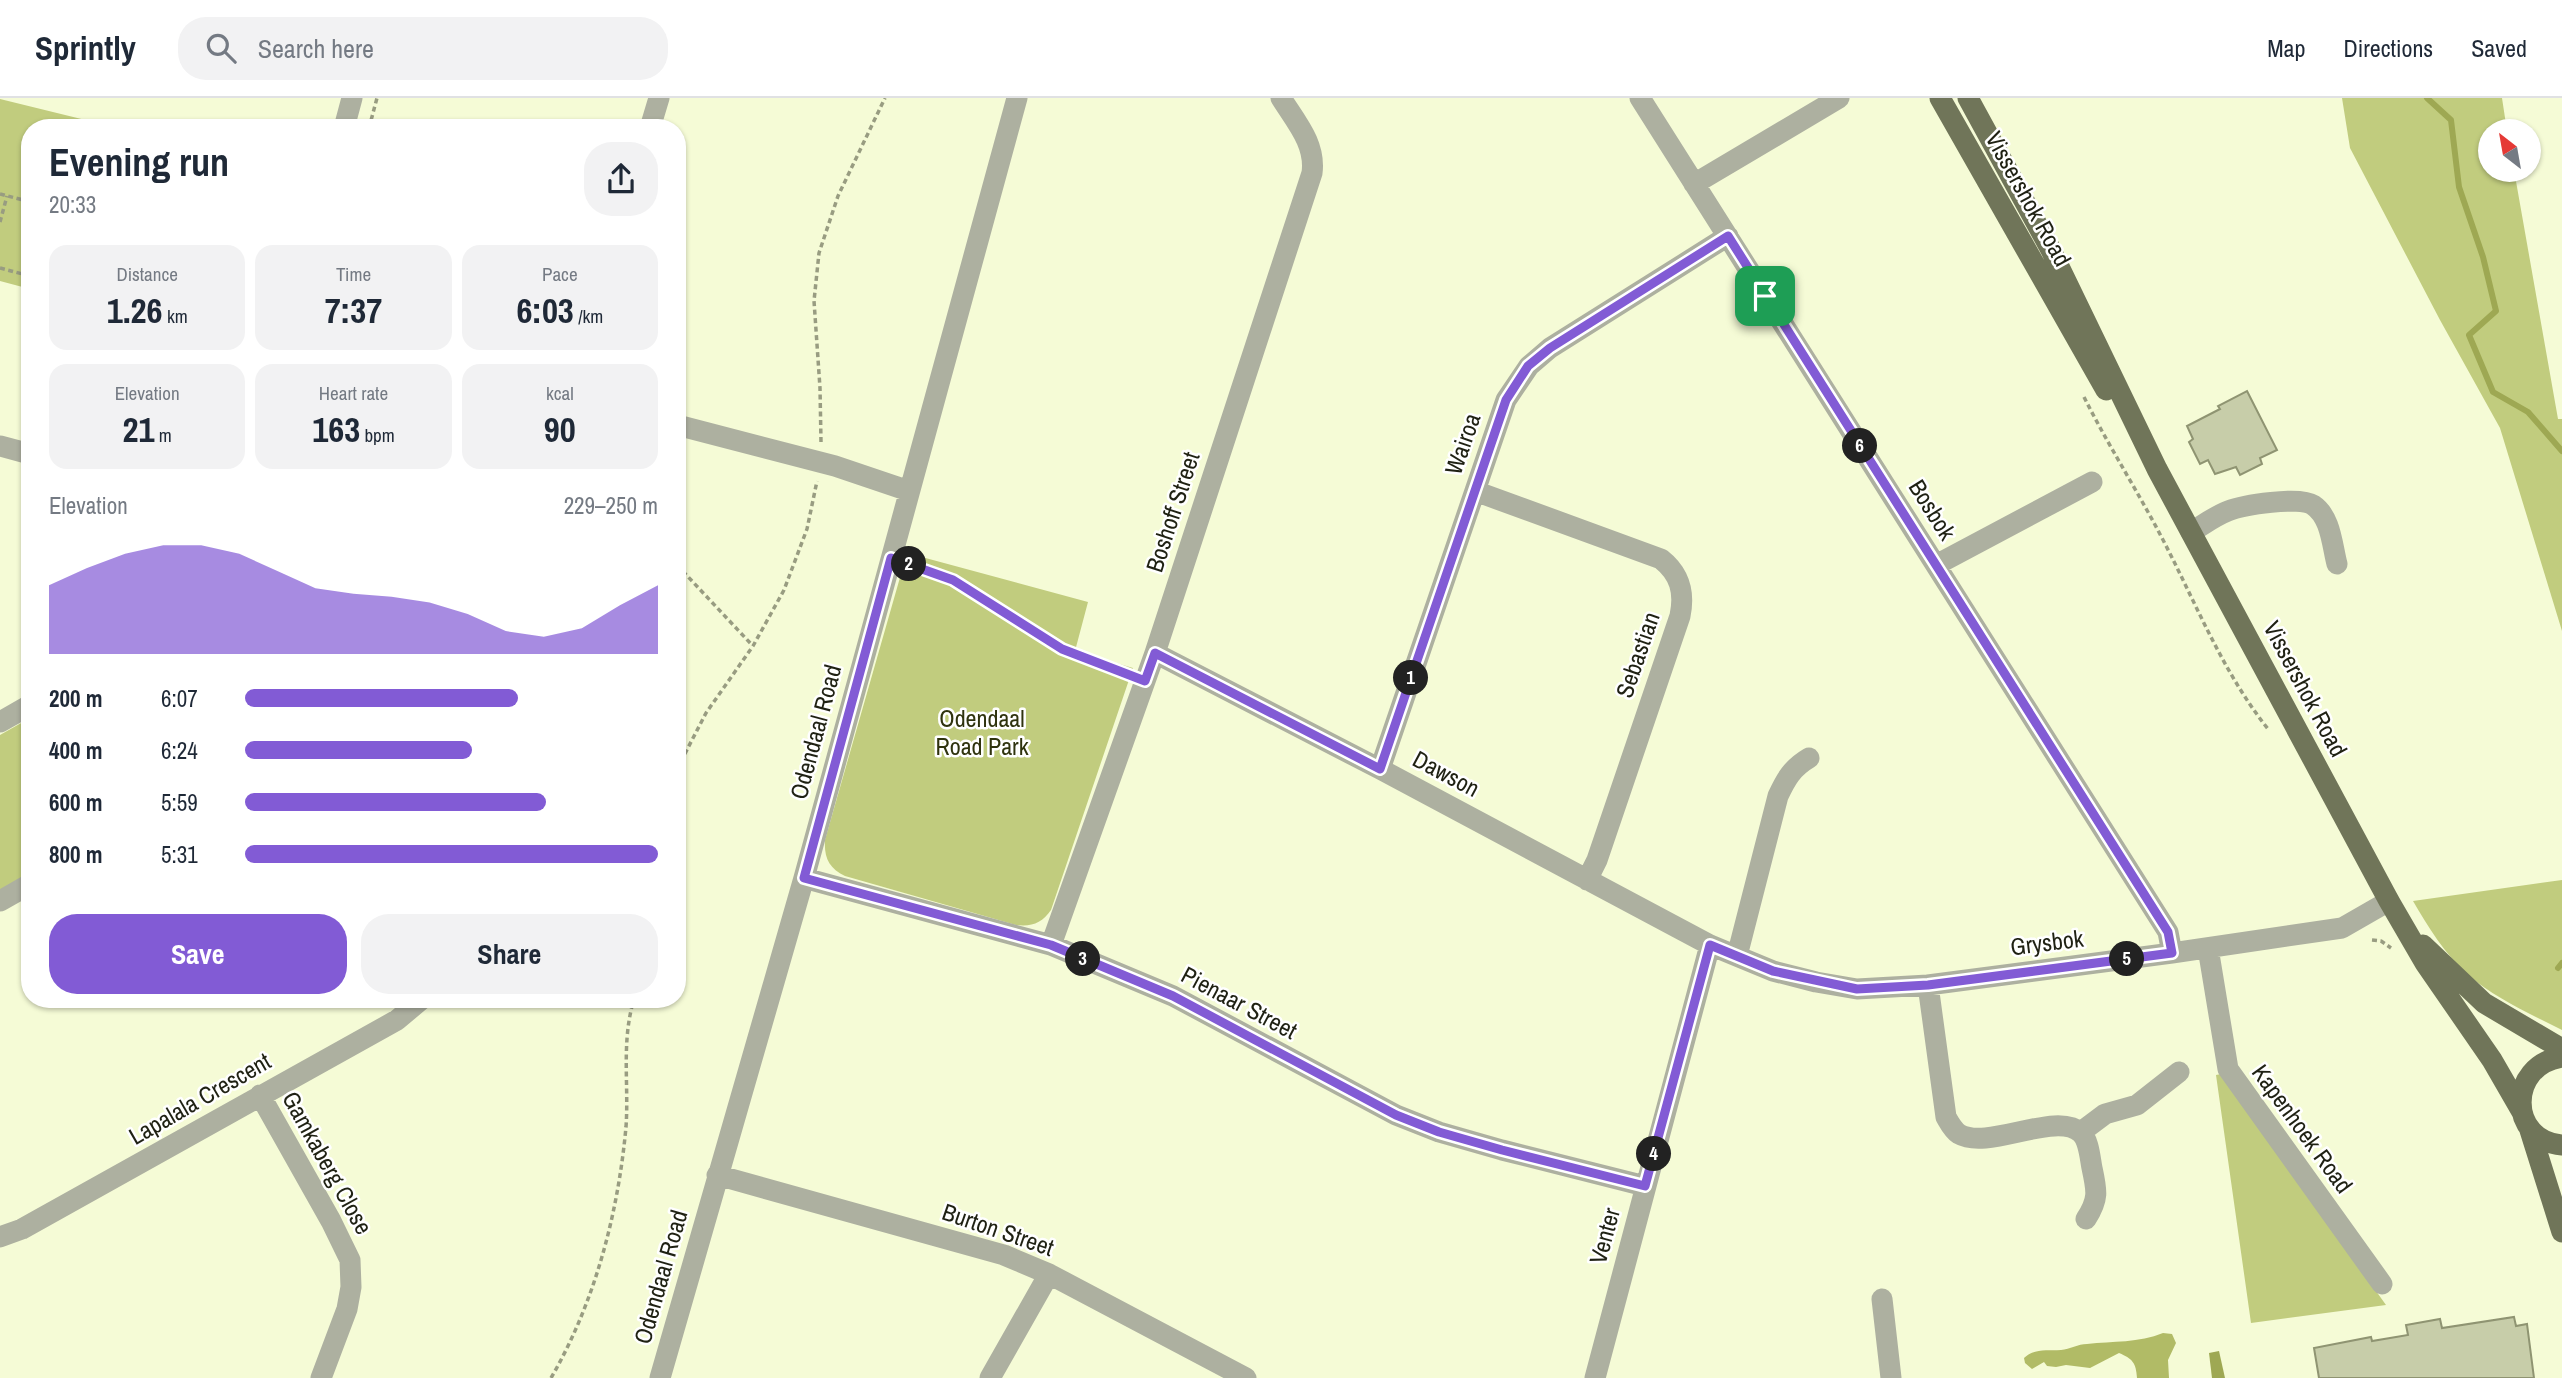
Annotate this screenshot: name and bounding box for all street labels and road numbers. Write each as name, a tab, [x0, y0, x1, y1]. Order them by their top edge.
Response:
street label: Vissershok Road	[1979, 125, 2079, 272]
street label: Wairoa	[1437, 409, 1487, 479]
street label: Boshoff Street	[1138, 447, 1207, 576]
street label: Bosbok	[1902, 473, 1964, 546]
street label: Sebastian	[1607, 608, 1667, 702]
street label: Vissershok Road	[2257, 615, 2355, 762]
street label: Odendaal Road	[782, 661, 848, 802]
street label: Dawson	[1408, 742, 1485, 804]
street label: Grysbok	[2009, 922, 2085, 962]
street label: Pienaar Street	[1176, 958, 1303, 1046]
street label: Lapalala Crescent	[123, 1044, 277, 1152]
street label: Kapenhoek Road	[2245, 1057, 2360, 1199]
street label: Gamkaberg Close	[275, 1085, 380, 1240]
street label: Burton Street	[938, 1195, 1059, 1263]
street label: Venter	[1581, 1204, 1627, 1267]
street label: Odendaal Road	[626, 1206, 694, 1347]

